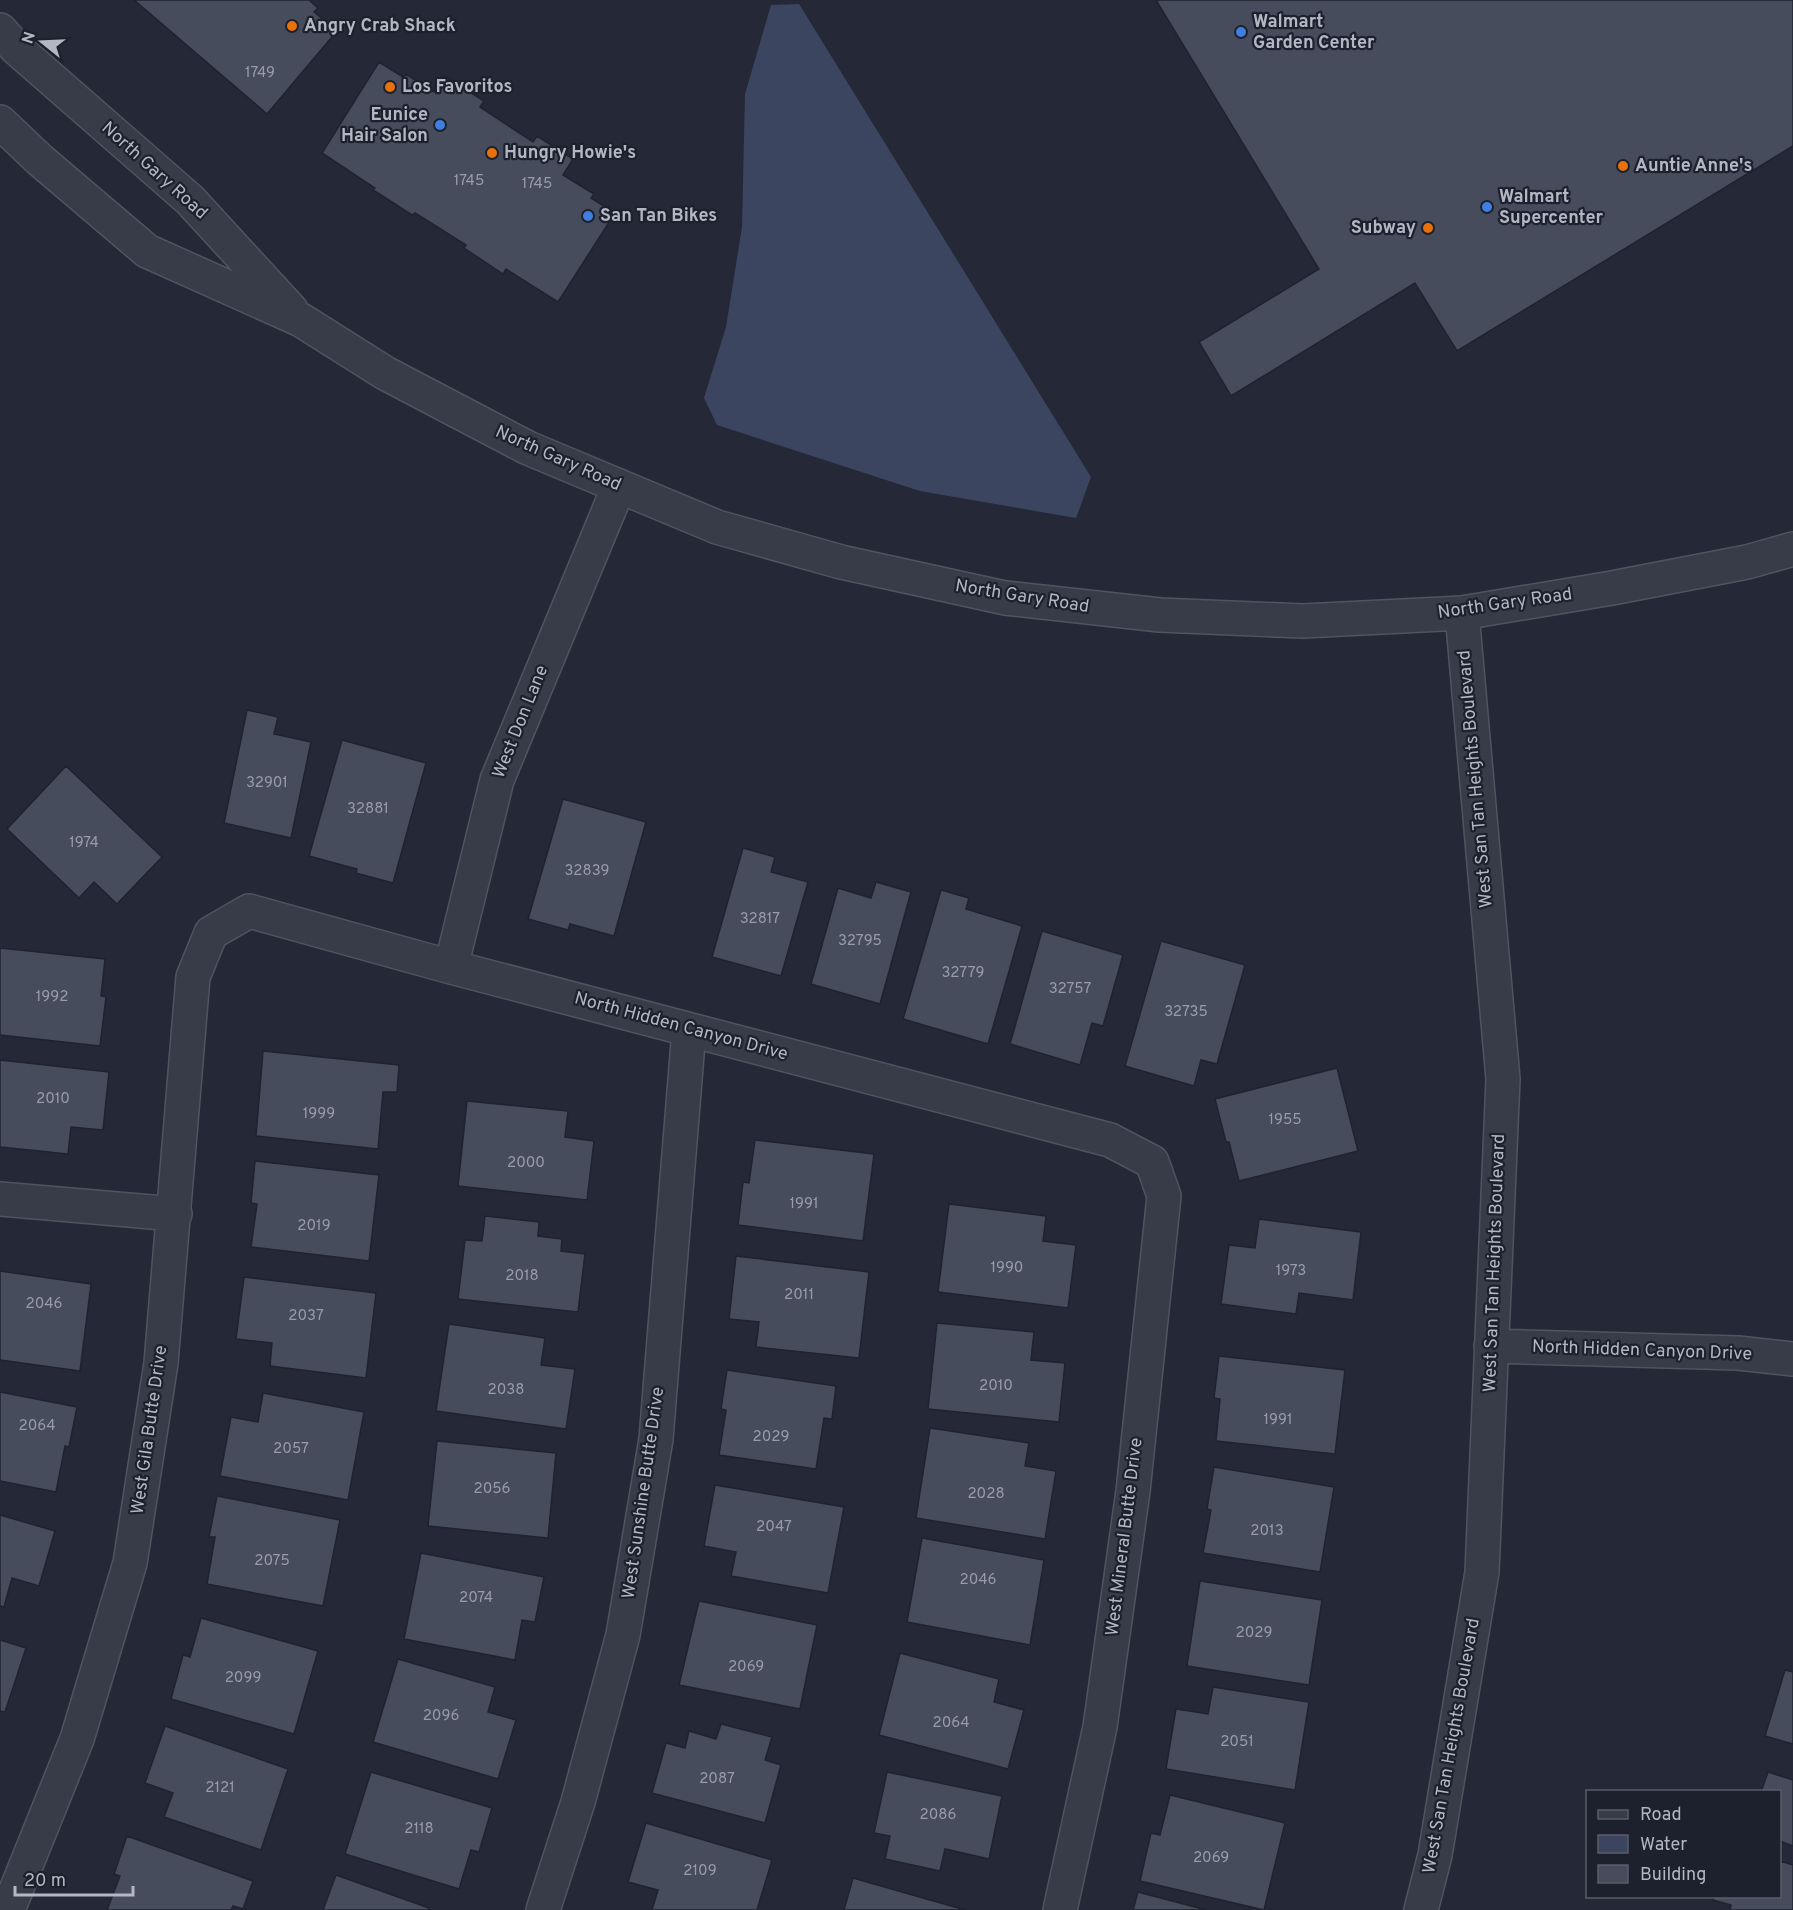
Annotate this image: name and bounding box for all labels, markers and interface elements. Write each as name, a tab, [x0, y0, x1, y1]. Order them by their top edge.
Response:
place label: Walmart Garden Center	[1253, 11, 1375, 55]
north arrow	[12, 12, 72, 72]
place label: Angry Crab Shack	[304, 15, 456, 38]
marker: Angry Crab Shack	[285, 19, 299, 33]
marker: Walmart Garden Center	[1234, 25, 1248, 39]
text: N	[18, 29, 41, 47]
house number: 1749	[245, 64, 275, 83]
place label: Los Favoritos	[402, 76, 512, 99]
marker: Los Favoritos	[383, 80, 397, 94]
place label: Eunice Hair Salon	[341, 104, 428, 148]
street label: North Gary Road	[96, 117, 212, 225]
marker: Eunice Hair Salon	[433, 118, 447, 132]
place label: Hungry Howie's	[504, 142, 636, 165]
marker: Hungry Howie's	[485, 146, 499, 160]
place label: Auntie Anne's	[1635, 155, 1752, 178]
marker: Auntie Anne's	[1616, 159, 1630, 173]
house number: 1745	[454, 172, 484, 191]
house number: 1745	[522, 175, 552, 194]
place label: Walmart Supercenter	[1499, 186, 1604, 230]
marker: Walmart Supercenter	[1480, 200, 1494, 214]
place label: San Tan Bikes	[600, 205, 717, 228]
marker: San Tan Bikes	[581, 209, 595, 223]
place label: Subway	[1351, 217, 1416, 240]
marker: Subway	[1421, 221, 1435, 235]
street label: North Gary Road	[491, 421, 625, 497]
street label: North Gary Road	[953, 575, 1091, 619]
street label: North Gary Road	[1436, 583, 1574, 625]
street label: West San Tan Heights Boulevard	[1453, 649, 1499, 909]
street label: West Don Lane	[488, 662, 554, 782]
house number: 32901	[246, 774, 288, 793]
house number: 32881	[347, 800, 389, 819]
house number: 1974	[69, 834, 99, 853]
house number: 32839	[565, 862, 609, 881]
house number: 32817	[740, 910, 780, 929]
house number: 32795	[838, 932, 882, 951]
house number: 32779	[942, 964, 984, 983]
house number: 32757	[1049, 980, 1091, 999]
street label: North Hidden Canyon Drive	[572, 987, 790, 1067]
house number: 1992	[36, 988, 68, 1007]
house number: 32735	[1164, 1003, 1208, 1022]
house number: 2010	[36, 1090, 70, 1109]
house number: 1999	[303, 1105, 335, 1124]
house number: 1955	[1268, 1111, 1302, 1130]
street label: West San Tan Heights Boulevard	[1479, 1133, 1511, 1393]
house number: 2000	[507, 1154, 545, 1173]
house number: 1991	[789, 1195, 819, 1214]
house number: 2019	[297, 1217, 331, 1236]
house number: 1990	[990, 1259, 1024, 1278]
house number: 1973	[1276, 1262, 1306, 1281]
house number: 2018	[505, 1267, 539, 1286]
house number: 2011	[784, 1286, 814, 1305]
house number: 2046	[25, 1295, 63, 1314]
house number: 2037	[288, 1307, 324, 1326]
street label: North Hidden Canyon Drive	[1532, 1336, 1752, 1366]
street label: West Gila Butte Drive	[127, 1344, 173, 1516]
house number: 2010	[979, 1377, 1013, 1396]
house number: 2038	[487, 1381, 525, 1400]
street label: West Sunshine Butte Drive	[618, 1386, 670, 1600]
house number: 1991	[1263, 1411, 1293, 1430]
house number: 2064	[18, 1417, 56, 1436]
house number: 2029	[753, 1428, 789, 1447]
street label: West Mineral Butte Drive	[1101, 1437, 1149, 1637]
house number: 2057	[273, 1440, 309, 1459]
house number: 2056	[473, 1480, 511, 1499]
house number: 2028	[967, 1485, 1005, 1504]
house number: 2047	[756, 1518, 792, 1537]
house number: 2013	[1250, 1522, 1284, 1541]
house number: 2075	[254, 1552, 290, 1571]
house number: 2046	[959, 1571, 997, 1590]
house number: 2074	[459, 1589, 493, 1608]
street label: West San Tan Heights Boulevard	[1418, 1617, 1486, 1875]
house number: 2029	[1236, 1624, 1272, 1643]
house number: 2069	[728, 1658, 764, 1677]
house number: 2099	[225, 1669, 261, 1688]
house number: 2096	[423, 1707, 459, 1726]
house number: 2064	[932, 1714, 970, 1733]
house number: 2051	[1220, 1733, 1254, 1752]
house number: 2087	[699, 1770, 735, 1789]
house number: 2121	[205, 1779, 235, 1798]
legend	[1586, 1790, 1781, 1898]
text: Road	[1640, 1804, 1682, 1827]
house number: 2086	[920, 1806, 957, 1825]
house number: 2118	[404, 1820, 434, 1839]
text: Water	[1640, 1834, 1687, 1857]
house number: 2069	[1193, 1849, 1229, 1868]
scale bar	[15, 1859, 134, 1897]
house number: 2109	[683, 1862, 717, 1881]
text: Building	[1640, 1864, 1706, 1887]
text: 20 m	[24, 1870, 66, 1893]

